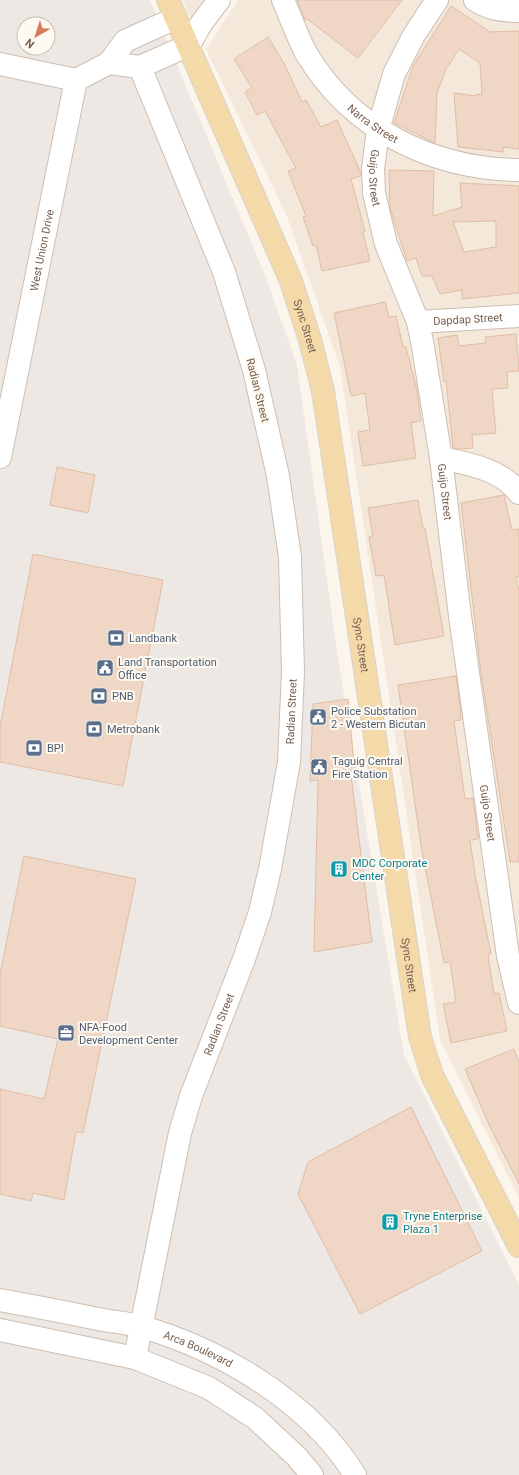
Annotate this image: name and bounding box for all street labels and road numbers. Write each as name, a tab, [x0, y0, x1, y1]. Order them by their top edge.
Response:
street label: Narra Street	[345, 102, 400, 146]
street label: Guijo Street	[366, 149, 383, 208]
street label: West Union Drive	[28, 208, 57, 292]
street label: Sync Street	[290, 298, 319, 355]
street label: Dapdap Street	[433, 311, 503, 328]
street label: Radian Street	[243, 357, 272, 424]
street label: Guijo Street	[435, 463, 454, 521]
street label: Sync Street	[350, 617, 371, 674]
street label: Radian Street	[284, 678, 300, 745]
street label: Guijo Street	[477, 784, 498, 843]
street label: Sync Street	[398, 937, 419, 994]
street label: Radian Street	[201, 991, 237, 1057]
street label: Arca Boulevard	[162, 1328, 235, 1370]

